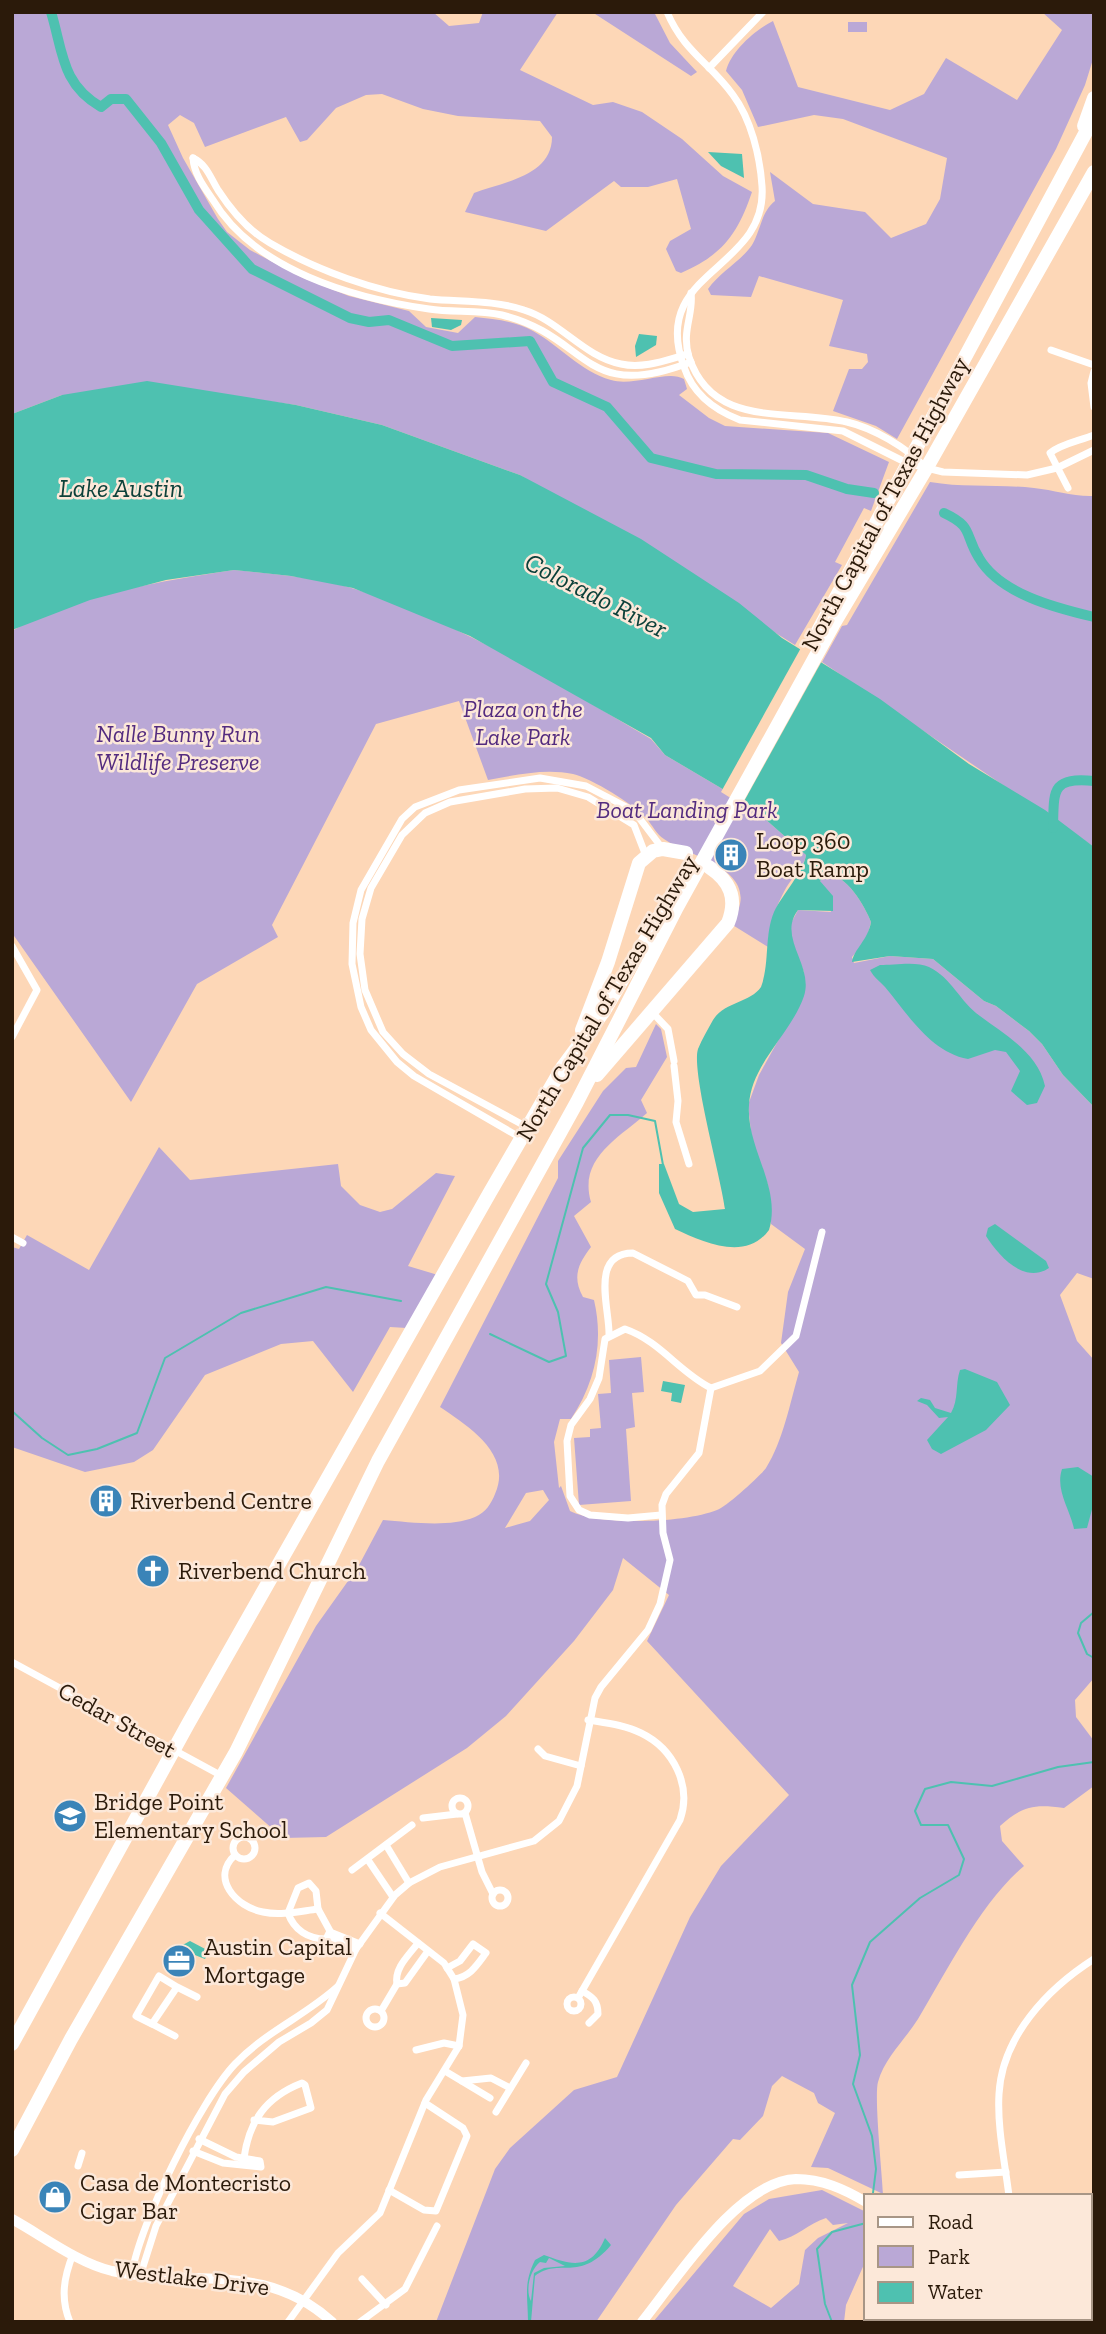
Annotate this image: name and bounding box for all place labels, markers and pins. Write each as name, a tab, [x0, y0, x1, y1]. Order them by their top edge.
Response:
place label: Loop 360 Boat Ramp	[756, 826, 869, 883]
building icon: Loop 360 Boat Ramp	[712, 836, 750, 874]
building icon: Riverbend Centre	[87, 1482, 125, 1520]
place label: Riverbend Centre	[130, 1486, 312, 1515]
church icon: Riverbend Church	[134, 1552, 172, 1590]
place label: Riverbend Church	[178, 1556, 366, 1585]
place label: Bridge Point Elementary School	[94, 1787, 288, 1844]
school or university icon: Bridge Point Elementary School	[51, 1797, 89, 1835]
place label: Austin Capital Mortgage	[204, 1932, 352, 1989]
office icon: Austin Capital Mortgage	[160, 1942, 198, 1980]
place label: Casa de Montecristo Cigar Bar	[80, 2168, 291, 2225]
shop icon: Casa de Montecristo Cigar Bar	[36, 2178, 74, 2216]

